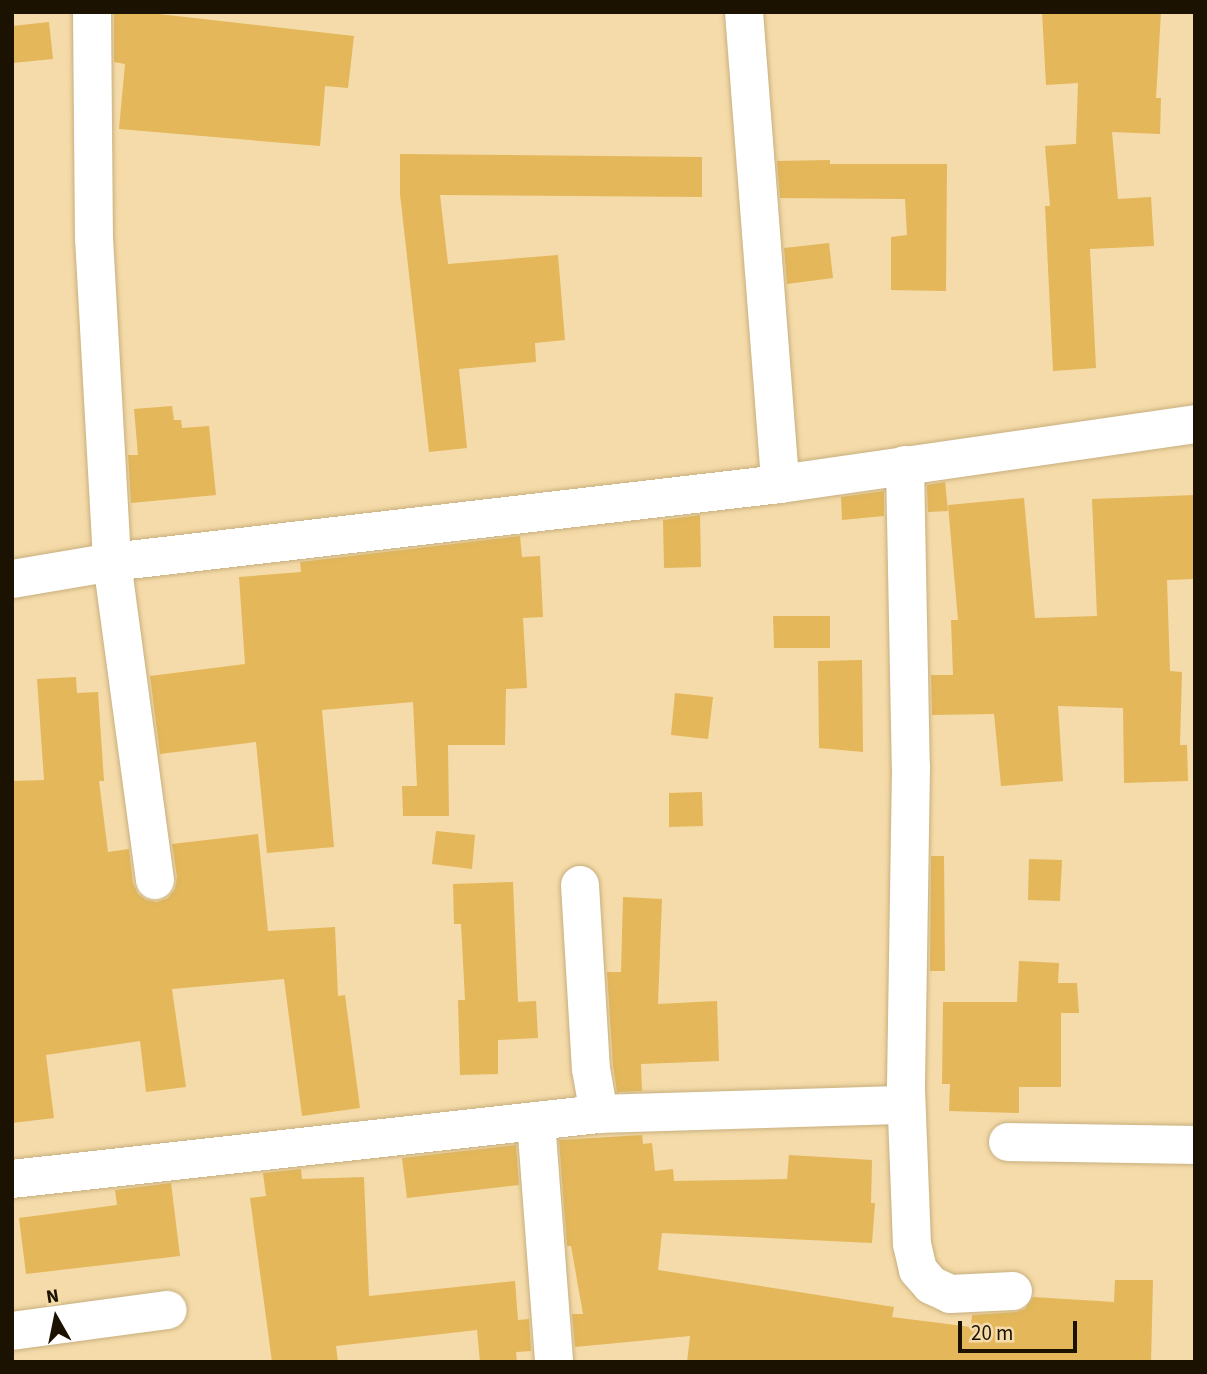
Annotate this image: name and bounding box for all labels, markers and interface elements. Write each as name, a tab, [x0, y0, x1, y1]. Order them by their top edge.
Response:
text: N	[44, 1282, 61, 1311]
north arrow	[21, 1283, 91, 1353]
scale bar	[962, 1308, 1081, 1352]
text: 20 m	[971, 1318, 1013, 1348]

